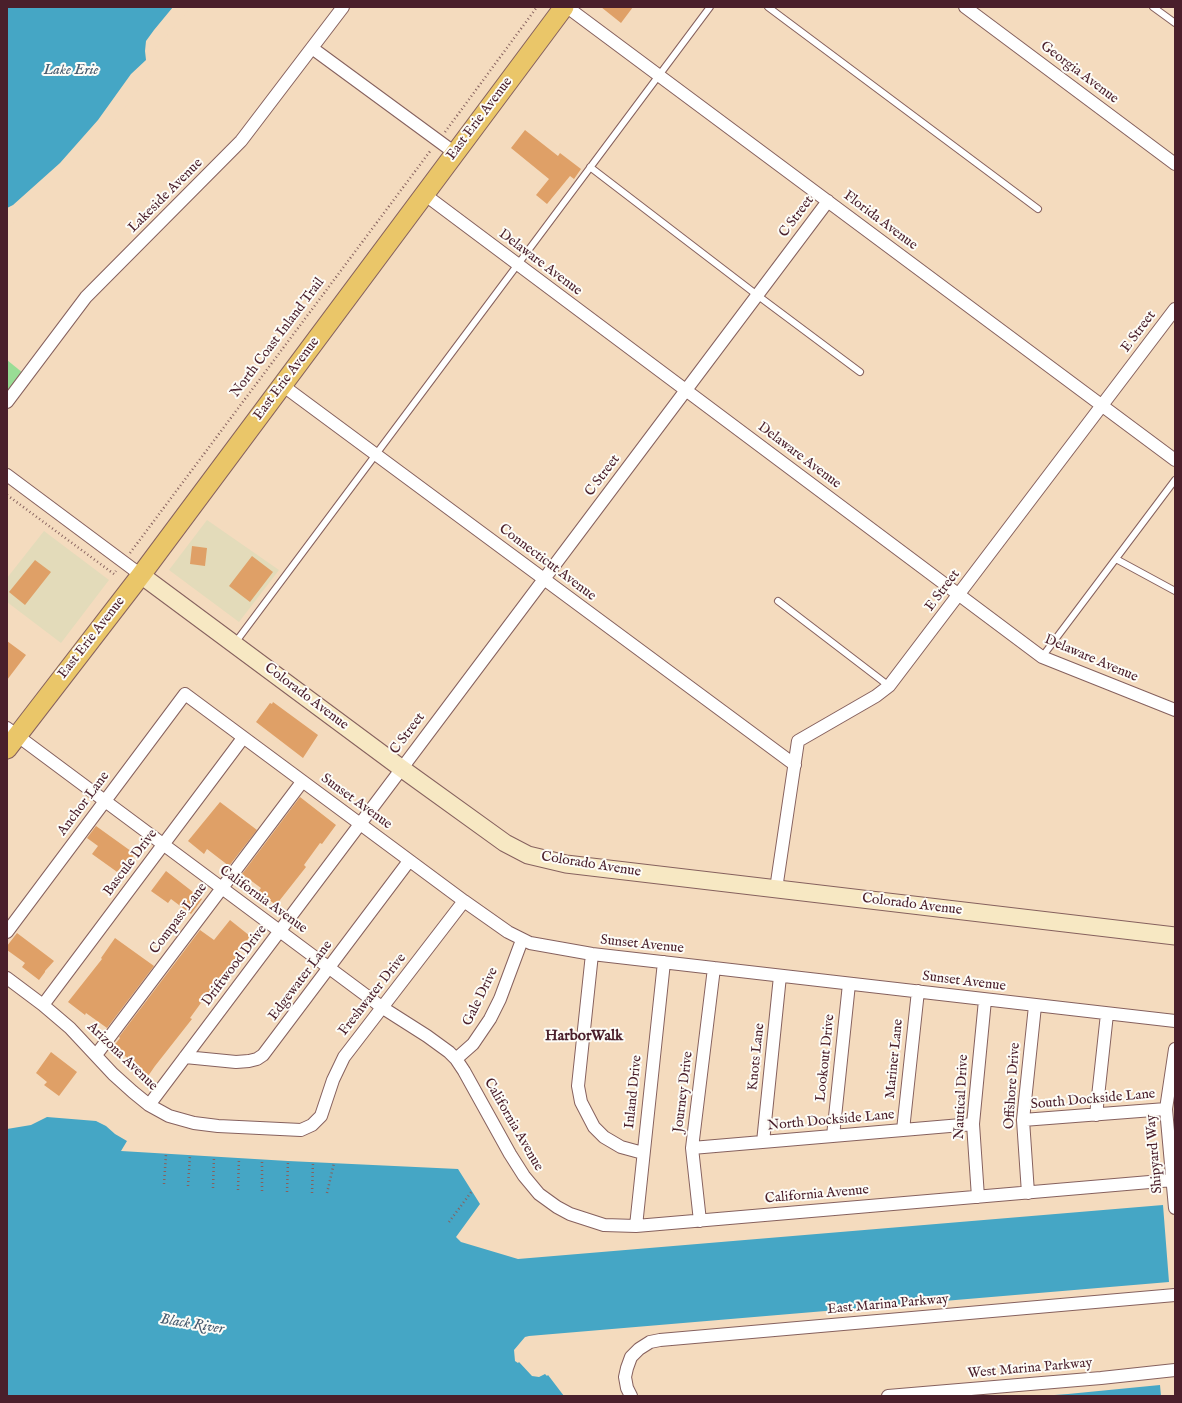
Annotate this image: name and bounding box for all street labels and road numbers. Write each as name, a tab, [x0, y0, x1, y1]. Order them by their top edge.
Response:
street label: Georgia Avenue	[1037, 38, 1121, 108]
street label: East Erie Avenue	[443, 74, 517, 164]
street label: Lakeside Avenue	[125, 155, 207, 237]
street label: Florida Avenue	[840, 188, 920, 254]
street label: C Street	[776, 193, 818, 241]
street label: Delaware Avenue	[495, 226, 585, 300]
street label: North Coast Inland Trail	[228, 275, 328, 401]
street label: E Street	[1118, 308, 1160, 356]
street label: East Erie Avenue	[250, 334, 324, 424]
street label: Delaware Avenue	[754, 419, 844, 493]
street label: C Street	[582, 452, 624, 500]
street label: Connecticut Avenue	[495, 521, 599, 605]
street label: E Street	[922, 567, 964, 615]
street label: East Erie Avenue	[55, 594, 129, 682]
street label: Delaware Avenue	[1042, 632, 1140, 686]
street label: Colorado Avenue	[261, 660, 351, 734]
street label: C Street	[387, 710, 429, 758]
street label: Anchor Lane	[54, 769, 114, 839]
street label: Sunset Avenue	[317, 771, 395, 833]
street label: Bascule Drive	[100, 826, 162, 900]
street label: Colorado Avenue	[540, 849, 642, 881]
street label: California Avenue	[216, 863, 310, 937]
street label: Compass Lane	[147, 880, 211, 958]
street label: Colorado Avenue	[861, 891, 963, 919]
street label: Driftwood Drive	[199, 922, 271, 1010]
street label: Sunset Avenue	[599, 932, 685, 958]
street label: Edgewater Lane	[265, 938, 337, 1024]
street label: Freshwater Drive	[336, 951, 410, 1039]
street label: Gale Drive	[460, 965, 502, 1029]
street label: Sunset Avenue	[921, 969, 1007, 995]
street label: Lookout Drive	[813, 1014, 839, 1102]
street label: Mariner Lane	[882, 1018, 908, 1100]
street label: Arizona Avenue	[83, 1019, 161, 1095]
street label: Knots Lane	[745, 1022, 769, 1092]
street label: Offshore Drive	[1002, 1042, 1024, 1130]
street label: Journey Drive	[671, 1050, 697, 1134]
street label: Inland Drive	[622, 1054, 646, 1130]
street label: Nautical Drive	[951, 1054, 973, 1140]
street label: California Avenue	[480, 1076, 546, 1174]
street label: South Dockside Lane	[1030, 1086, 1156, 1114]
street label: North Dockside Lane	[767, 1107, 895, 1135]
street label: Shipyard Way	[1143, 1114, 1167, 1194]
street label: California Avenue	[764, 1182, 870, 1208]
street label: East Marina Parkway	[827, 1291, 949, 1319]
street label: West Marina Parkway	[967, 1355, 1093, 1383]

